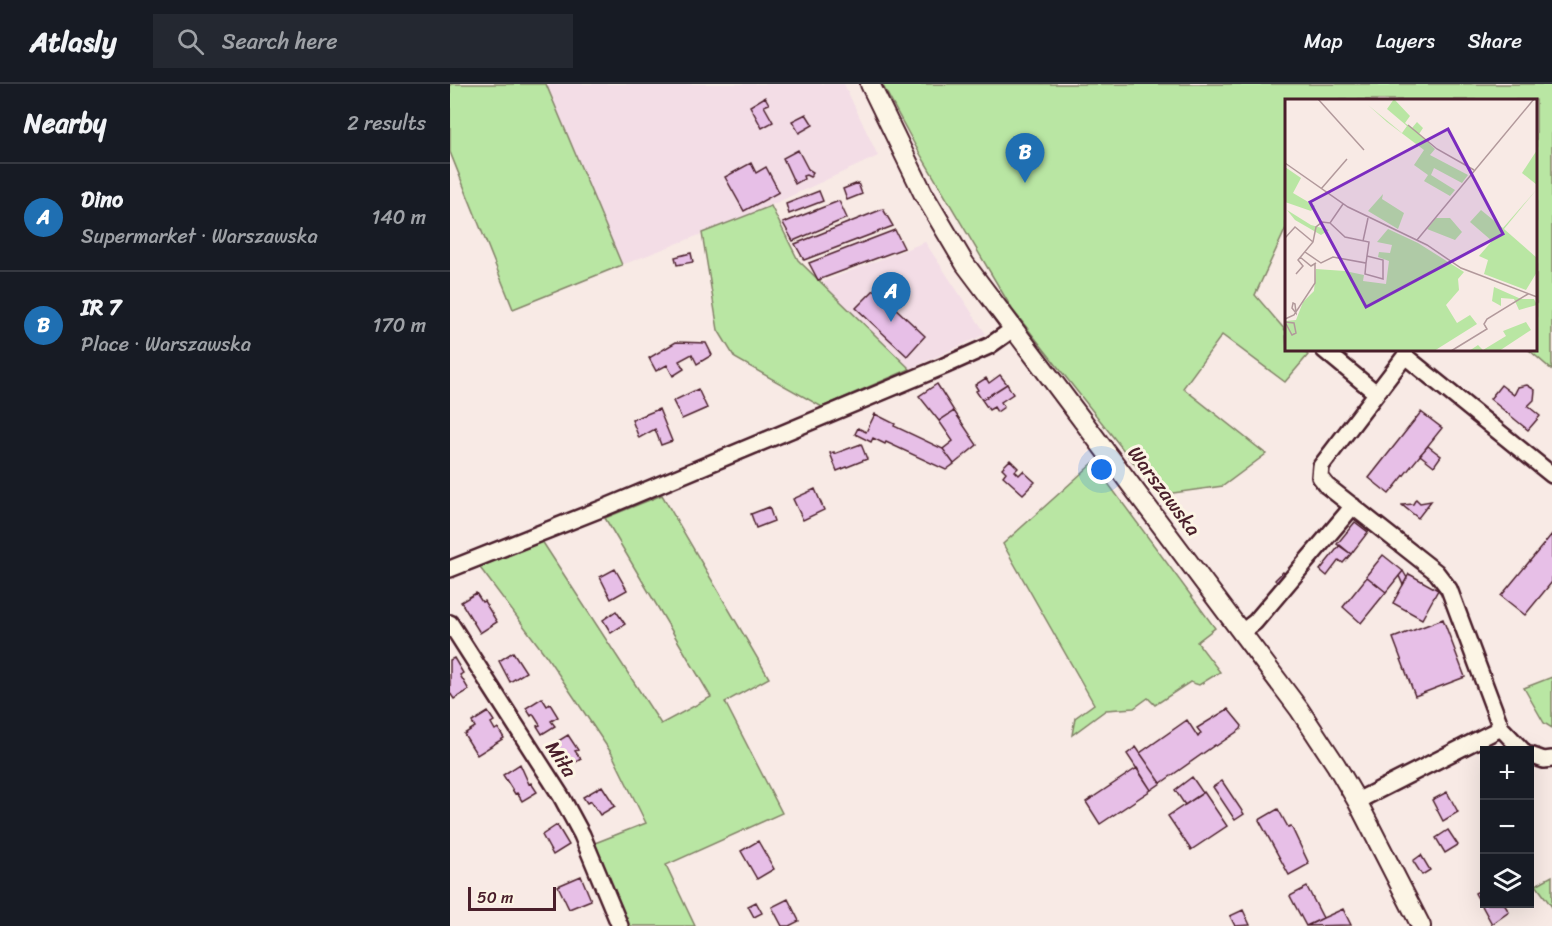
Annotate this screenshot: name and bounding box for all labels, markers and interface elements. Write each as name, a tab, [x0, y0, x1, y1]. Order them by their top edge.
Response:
search box	[153, 14, 573, 68]
text: Atlasly	[30, 17, 117, 66]
text: Search here	[222, 22, 338, 61]
text: Map	[1304, 22, 1343, 60]
text: Layers	[1376, 22, 1435, 60]
text: Share	[1468, 22, 1522, 60]
icon: search	[174, 25, 207, 58]
inset map	[1285, 99, 1537, 351]
text: Nearby	[24, 100, 106, 146]
text: 2 results	[347, 106, 426, 141]
pin: B	[1006, 134, 1044, 183]
text: Dino	[81, 180, 123, 219]
text: A	[37, 200, 50, 235]
text: 140 m	[372, 200, 426, 235]
text: Supermarket · Warszawska	[81, 219, 318, 254]
pin: A	[872, 272, 910, 322]
text: IR 7	[81, 288, 121, 327]
text: B	[37, 308, 50, 343]
text: 170 m	[373, 308, 426, 343]
text: Place · Warszawska	[81, 327, 251, 362]
street label: Warszawska	[1118, 438, 1210, 544]
your location	[1087, 455, 1116, 484]
street label: Miła	[536, 733, 587, 785]
map controls	[1480, 746, 1534, 908]
button: +	[1480, 746, 1534, 800]
button: −	[1480, 800, 1534, 854]
button: layers	[1480, 854, 1534, 908]
text: 50 m	[477, 883, 513, 912]
scale bar	[468, 884, 556, 912]

